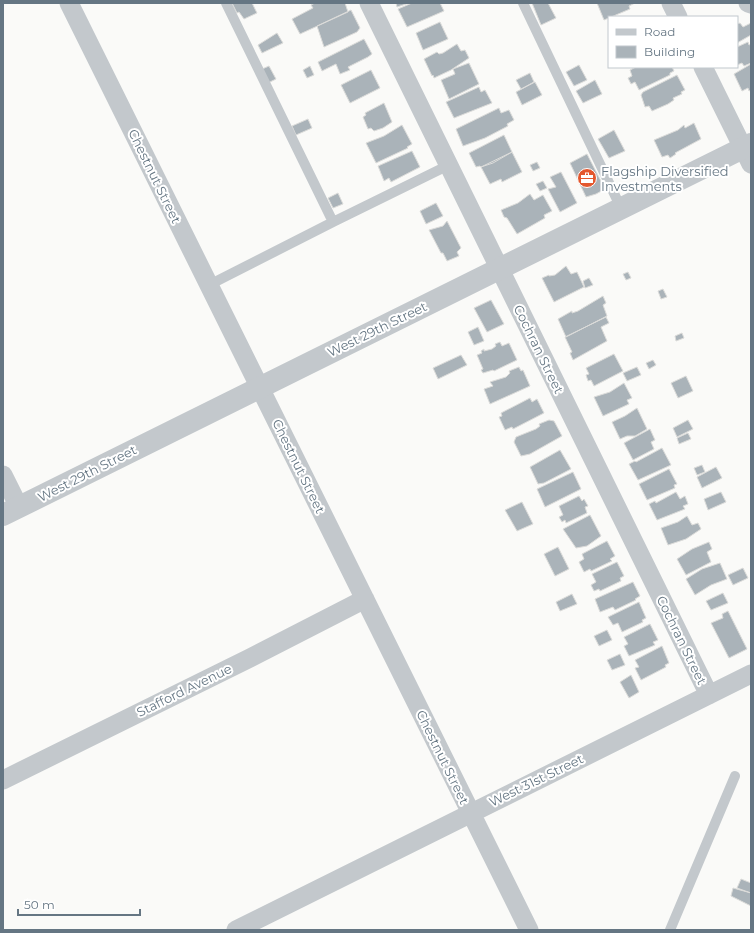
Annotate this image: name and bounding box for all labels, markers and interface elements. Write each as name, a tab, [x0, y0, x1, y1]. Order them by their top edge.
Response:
legend	[608, 16, 738, 68]
text: Road	[644, 24, 675, 39]
text: Building	[644, 44, 695, 59]
street label: Chestnut Street	[125, 126, 185, 226]
place label: Flagship Diversified Investments	[601, 163, 729, 194]
office icon: Flagship Diversified Investments	[576, 167, 598, 189]
street label: West 29th Street	[325, 298, 429, 360]
street label: Cochran Street	[511, 302, 567, 396]
street label: Chestnut Street	[269, 416, 329, 516]
street label: West 29th Street	[35, 441, 139, 505]
street label: Cochran Street	[654, 593, 710, 687]
street label: Stafford Avenue	[134, 660, 234, 720]
street label: Chestnut Street	[413, 707, 473, 807]
street label: West 31st Street	[486, 750, 586, 810]
scale bar	[18, 891, 140, 917]
text: 50 m	[24, 897, 55, 912]

